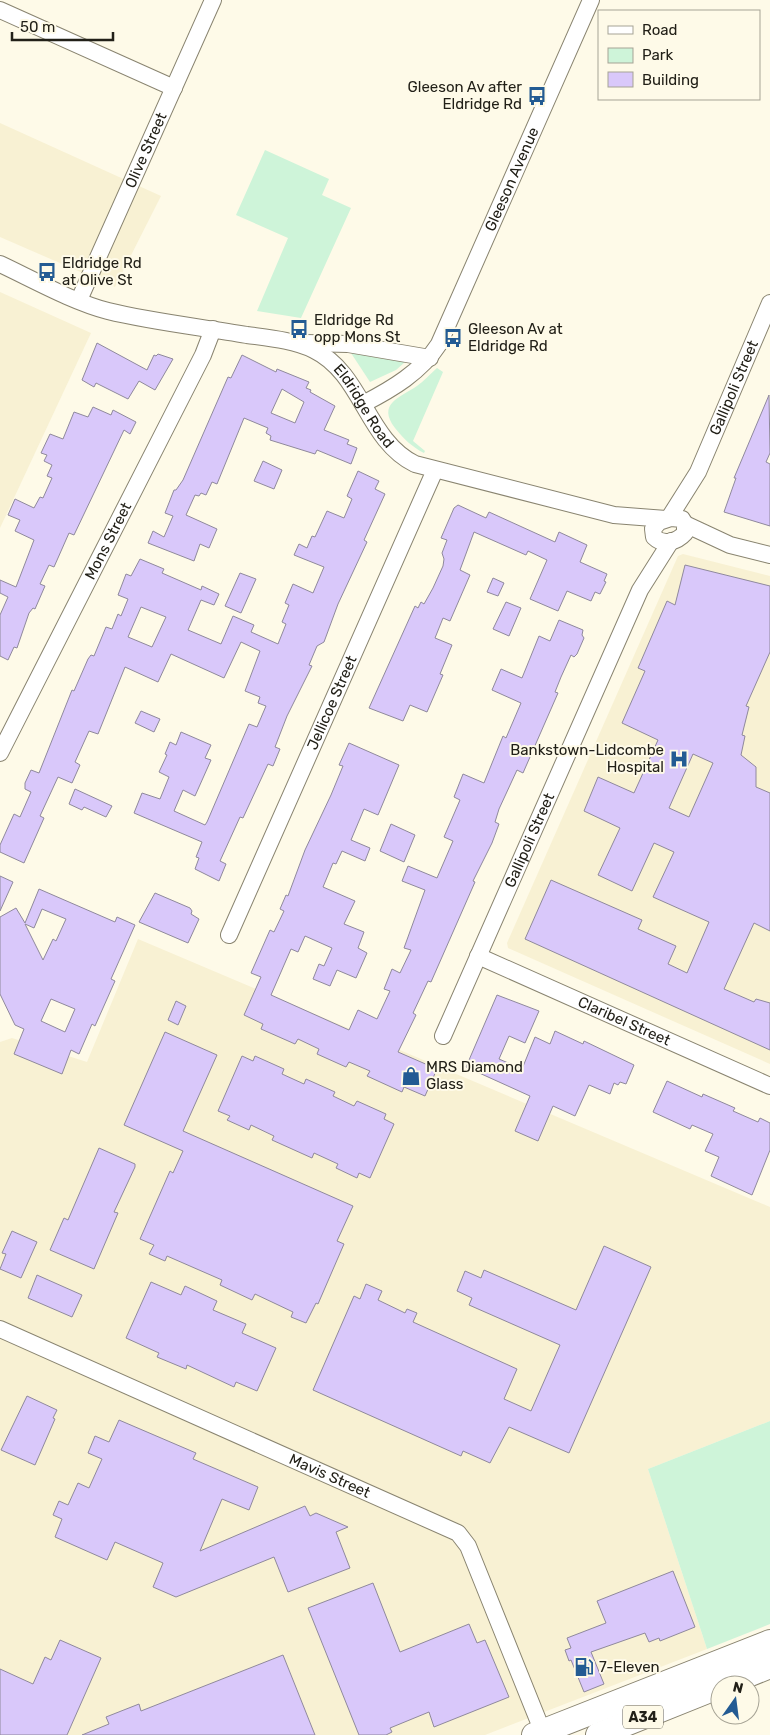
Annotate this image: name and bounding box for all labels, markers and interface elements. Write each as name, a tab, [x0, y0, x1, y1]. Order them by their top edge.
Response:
scale bar	[12, 10, 114, 42]
legend	[598, 10, 760, 100]
text: 50 m	[20, 18, 55, 36]
text: Road	[642, 21, 678, 39]
text: Park	[642, 46, 673, 64]
text: Building	[642, 71, 699, 89]
place label: Gleeson Av after Eldridge Rd	[408, 78, 522, 113]
bus stop icon: Gleeson Av after Eldridge Rd	[526, 85, 548, 107]
street label: Olive Street	[121, 109, 171, 191]
street label: Gleeson Avenue	[481, 124, 543, 234]
place label: Eldridge Rd at Olive St	[62, 254, 142, 289]
bus stop icon: Eldridge Rd at Olive St	[36, 261, 58, 283]
place label: Eldridge Rd opp Mons St	[314, 311, 400, 346]
bus stop icon: Eldridge Rd opp Mons St	[288, 318, 310, 340]
place label: Gleeson Av at Eldridge Rd	[468, 320, 563, 355]
bus stop icon: Gleeson Av at Eldridge Rd	[442, 327, 464, 349]
street label: Gallipoli Street	[706, 337, 762, 438]
street label: Eldridge Road	[330, 360, 398, 452]
street label: Mons Street	[81, 499, 135, 583]
street label: Jellicoe Street	[303, 653, 361, 753]
place label: Bankstown-Lidcombe Hospital	[510, 741, 664, 776]
hospital icon: Bankstown-Lidcombe Hospital	[668, 748, 690, 770]
street label: Gallipoli Street	[501, 790, 558, 890]
street label: Claribel Street	[575, 993, 673, 1050]
place label: MRS Diamond Glass	[426, 1058, 523, 1093]
shop icon: MRS Diamond Glass	[400, 1065, 422, 1087]
street label: Mavis Street	[286, 1450, 373, 1502]
fuel station icon: 7-Eleven	[573, 1656, 595, 1678]
place label: 7-Eleven	[599, 1658, 660, 1676]
north arrow	[710, 1675, 760, 1725]
text: N	[731, 1678, 745, 1697]
road number: A34	[623, 1705, 663, 1728]

